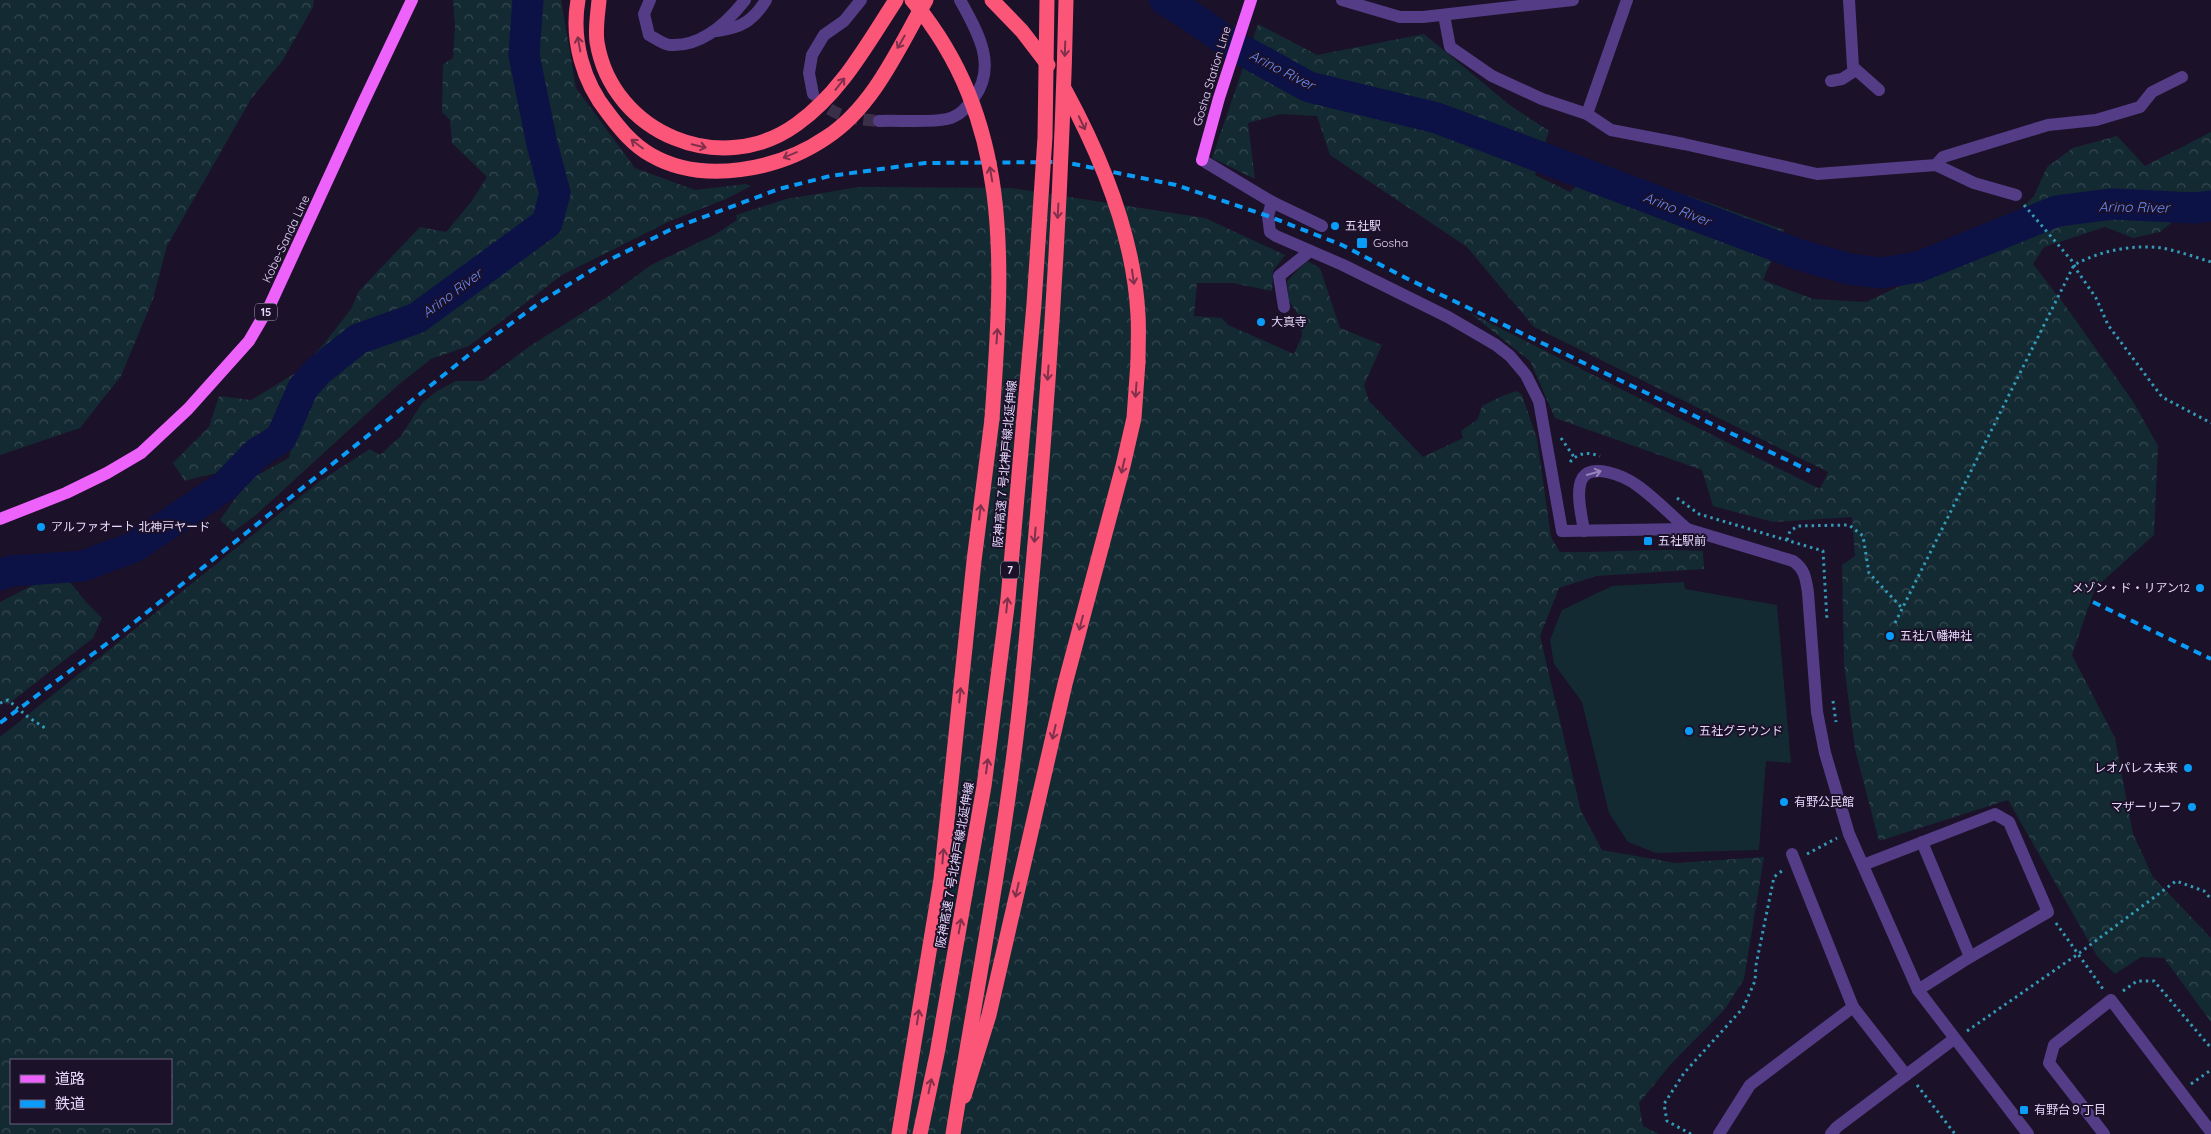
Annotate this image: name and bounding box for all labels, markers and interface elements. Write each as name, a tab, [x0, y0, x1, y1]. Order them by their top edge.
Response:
street label: Gosha Station Line	[1189, 24, 1234, 128]
one-way arrow	[896, 35, 906, 49]
one-way arrow	[573, 36, 583, 52]
one-way arrow	[1060, 40, 1070, 56]
water label: Arino River	[1246, 46, 1319, 95]
one-way arrow	[834, 78, 845, 91]
one-way arrow	[1078, 115, 1087, 130]
one-way arrow	[631, 139, 644, 150]
one-way arrow	[690, 142, 706, 151]
one-way arrow	[783, 151, 798, 161]
one-way arrow	[986, 166, 996, 182]
water label: Arino River	[1641, 188, 1715, 231]
street label: Kobe-Sanda Line	[259, 192, 313, 285]
water label: Arino River	[2098, 197, 2171, 217]
one-way arrow	[1054, 203, 1063, 219]
place label: 五社駅	[1345, 218, 1381, 233]
marker: 五社駅	[1329, 220, 1341, 232]
place label: Gosha	[1373, 235, 1408, 250]
marker: Gosha	[1355, 236, 1369, 250]
water label: Arino River	[418, 264, 487, 322]
one-way arrow	[1128, 269, 1138, 285]
road number: 15	[255, 304, 277, 320]
place label: 大真寺	[1271, 314, 1307, 329]
marker: 大真寺	[1255, 316, 1267, 328]
one-way arrow	[993, 328, 1002, 344]
one-way arrow	[1044, 365, 1053, 381]
street label: 阪神高速７号北神戸線北延伸線	[990, 380, 1019, 548]
one-way arrow	[1131, 382, 1141, 398]
one-way arrow	[1118, 457, 1127, 473]
one-way arrow	[1586, 468, 1602, 477]
one-way arrow	[975, 505, 985, 521]
place label: アルファオート 北神戸ヤード	[51, 519, 210, 534]
marker: アルファオート 北神戸ヤード	[35, 521, 47, 533]
one-way arrow	[1031, 527, 1040, 543]
place label: 五社駅前	[1658, 533, 1706, 548]
marker: 五社駅前	[1642, 535, 1654, 547]
road number: 7	[1001, 562, 1019, 578]
place label: メゾン・ド・リアン12	[2071, 580, 2190, 595]
marker: メゾン・ド・リアン12	[2194, 582, 2206, 594]
one-way arrow	[1002, 597, 1012, 613]
one-way arrow	[1076, 614, 1085, 630]
place label: 五社八幡神社	[1900, 628, 1972, 643]
marker: 五社八幡神社	[1884, 630, 1896, 642]
one-way arrow	[955, 687, 965, 703]
one-way arrow	[1049, 723, 1058, 739]
place label: 五社グラウンド	[1699, 723, 1783, 738]
marker: 五社グラウンド	[1683, 725, 1695, 737]
one-way arrow	[982, 759, 992, 775]
place label: レオパレス未来	[2094, 760, 2178, 775]
marker: レオパレス未来	[2182, 762, 2194, 774]
street label: 阪神高速７号北神戸線北延伸線	[933, 781, 976, 949]
place label: 有野公民館	[1794, 794, 1854, 809]
marker: 有野公民館	[1778, 796, 1790, 808]
place label: マザーリーフ	[2111, 799, 2182, 814]
marker: マザーリーフ	[2186, 801, 2198, 813]
one-way arrow	[938, 849, 948, 865]
one-way arrow	[1012, 882, 1021, 898]
one-way arrow	[956, 919, 965, 935]
one-way arrow	[914, 1009, 924, 1025]
legend	[10, 1059, 172, 1124]
text: 道路	[55, 1069, 85, 1088]
one-way arrow	[926, 1079, 936, 1095]
text: 鉄道	[55, 1094, 85, 1113]
place label: 有野台９丁目	[2034, 1102, 2106, 1117]
marker: 有野台９丁目	[2018, 1104, 2030, 1116]

